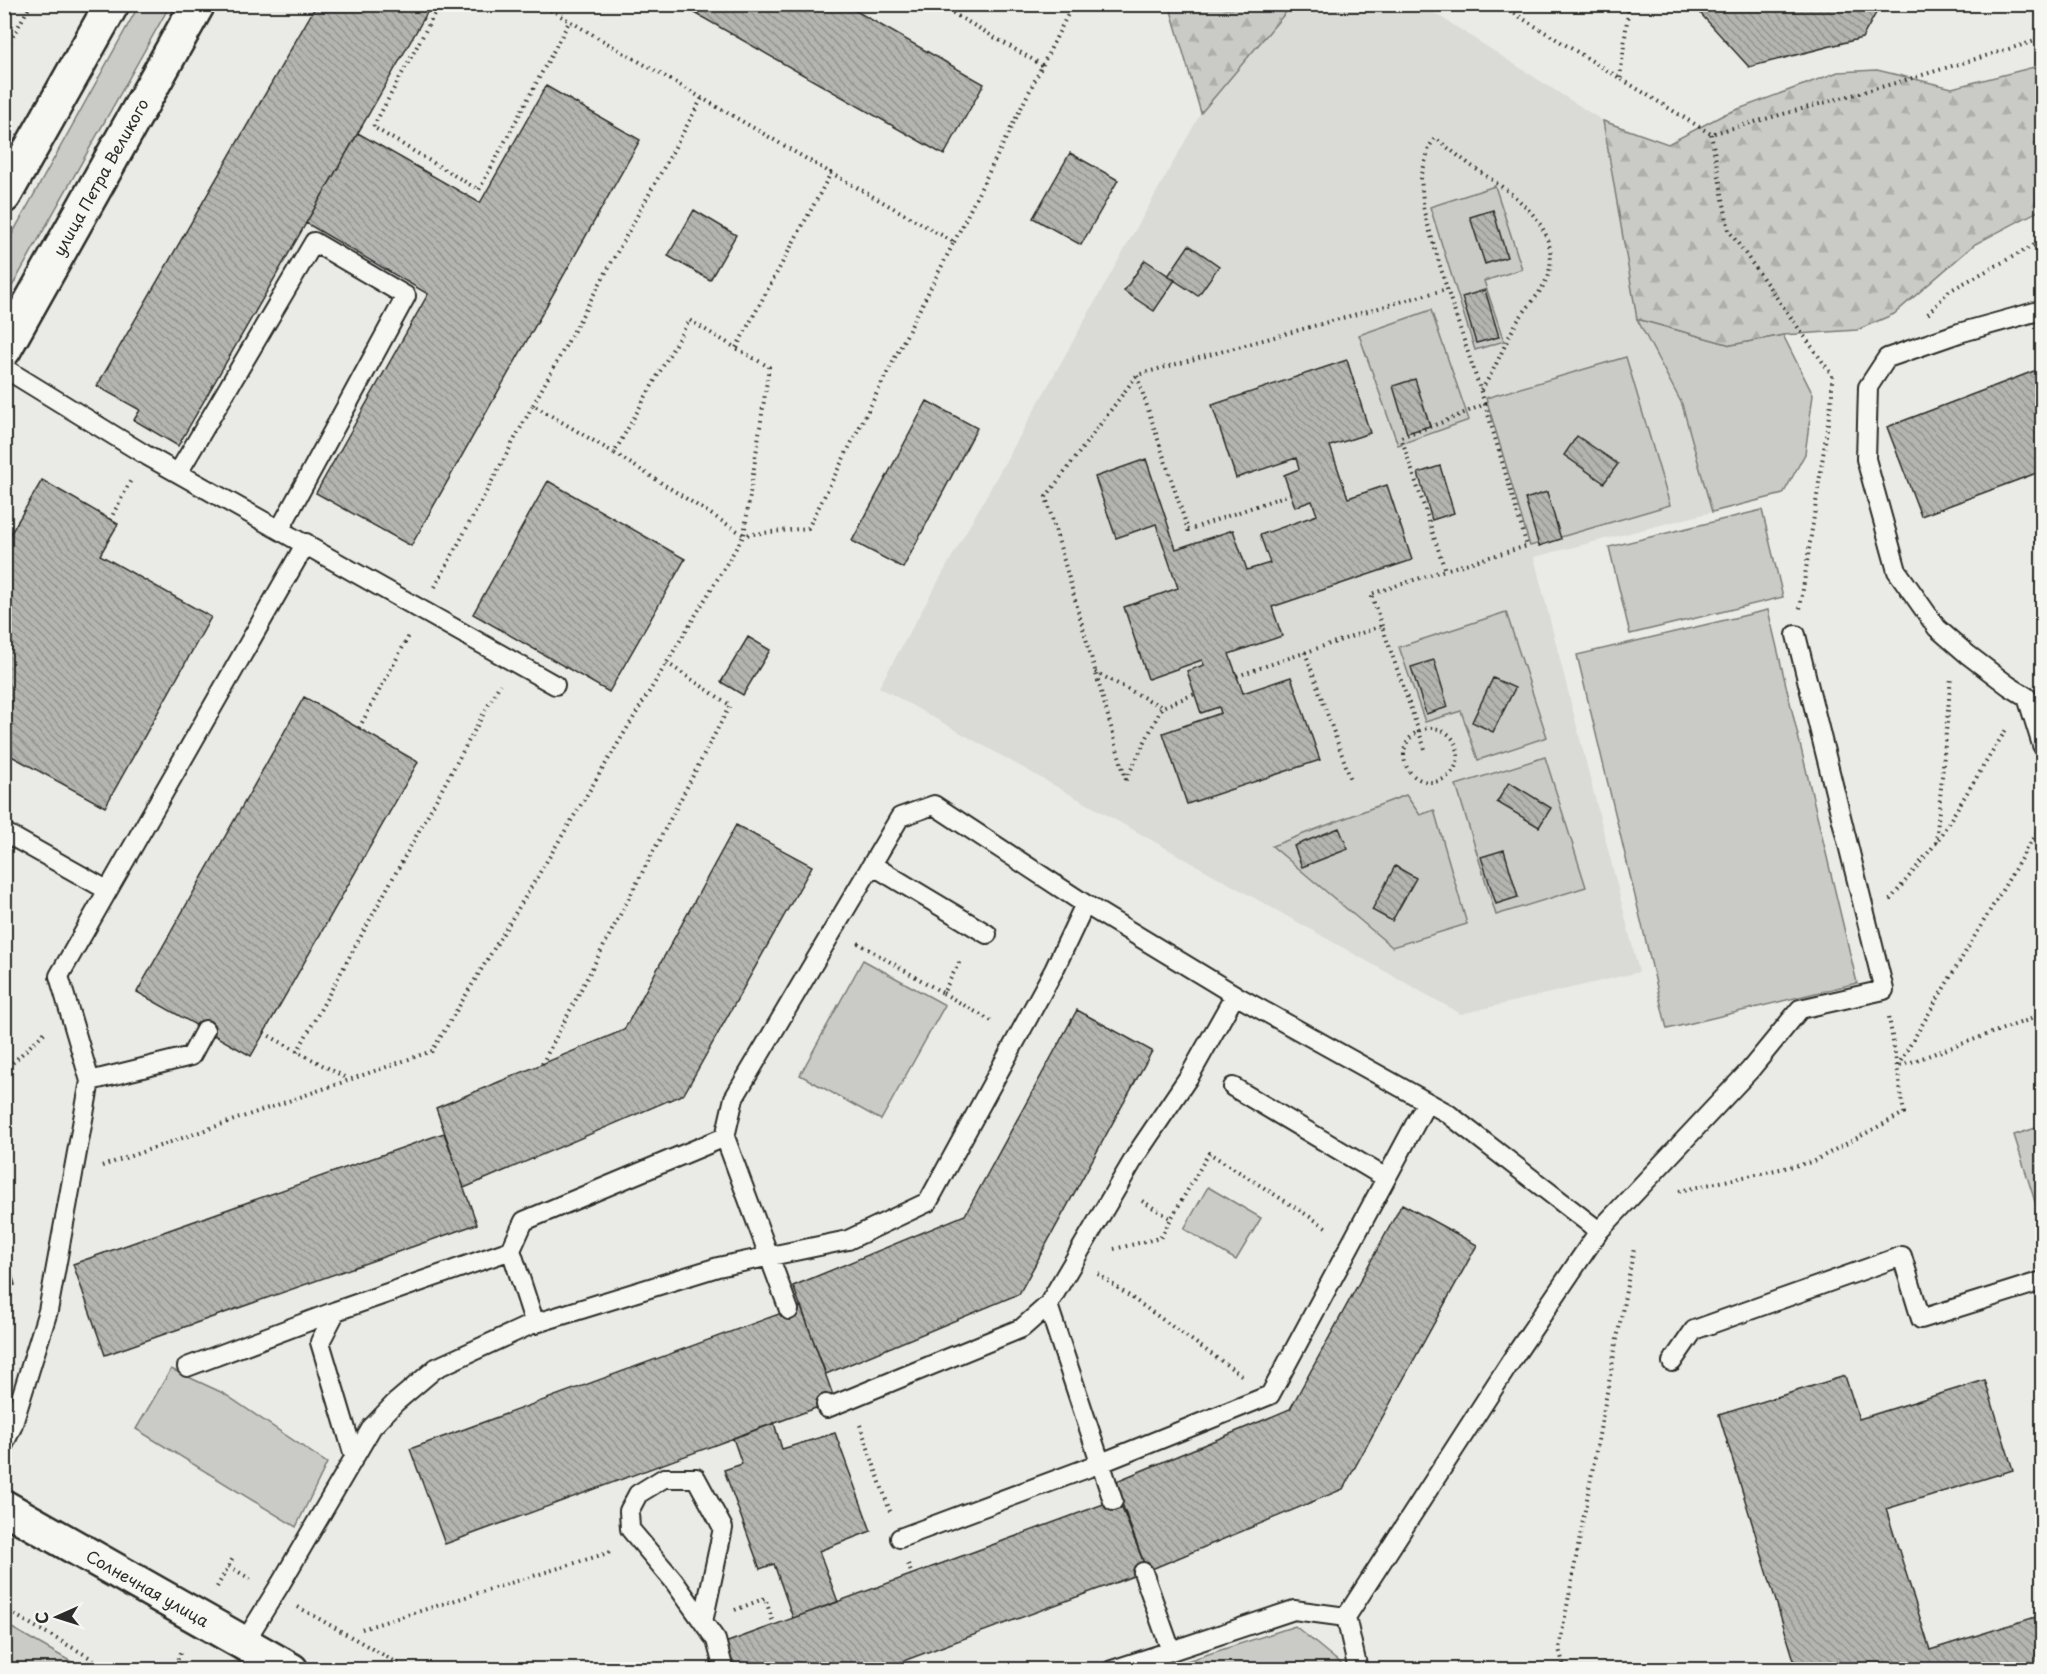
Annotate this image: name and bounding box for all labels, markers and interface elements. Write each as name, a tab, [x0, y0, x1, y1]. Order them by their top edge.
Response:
street label: улица Петра Великого	[46, 94, 154, 260]
street label: Солнечная улица	[82, 1543, 214, 1632]
north arrow	[27, 1587, 87, 1647]
text: С	[29, 1611, 53, 1624]

